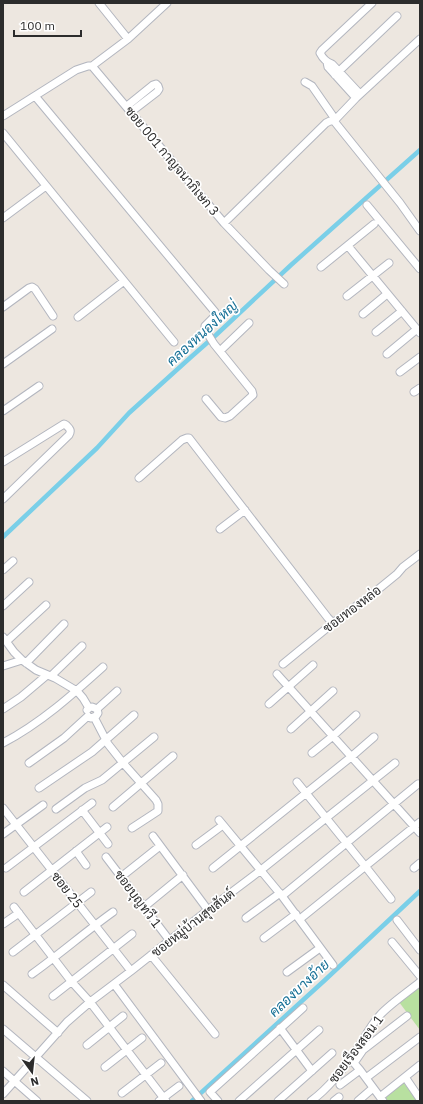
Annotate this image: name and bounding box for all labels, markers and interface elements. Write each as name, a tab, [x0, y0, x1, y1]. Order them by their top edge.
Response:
scale bar	[14, 12, 81, 38]
text: 100 m	[20, 18, 55, 33]
street label: ซอย 001 กาญจนาภิเษก 3	[121, 103, 223, 219]
water label: คลองหนองใหญ่	[163, 296, 242, 370]
street label: ซอยทองหล่อ	[319, 582, 385, 636]
street label: ซอยบุญทวี 1	[110, 866, 166, 932]
street label: ซอย 25	[47, 868, 87, 912]
street label: ซอยหมู่บ้านสุขสันต์	[147, 884, 239, 962]
water label: คลองบางอ้าย	[265, 955, 333, 1021]
street label: ซอยเรืองสอน 1	[324, 1011, 387, 1087]
north arrow	[12, 1052, 52, 1092]
text: N	[29, 1074, 40, 1089]

